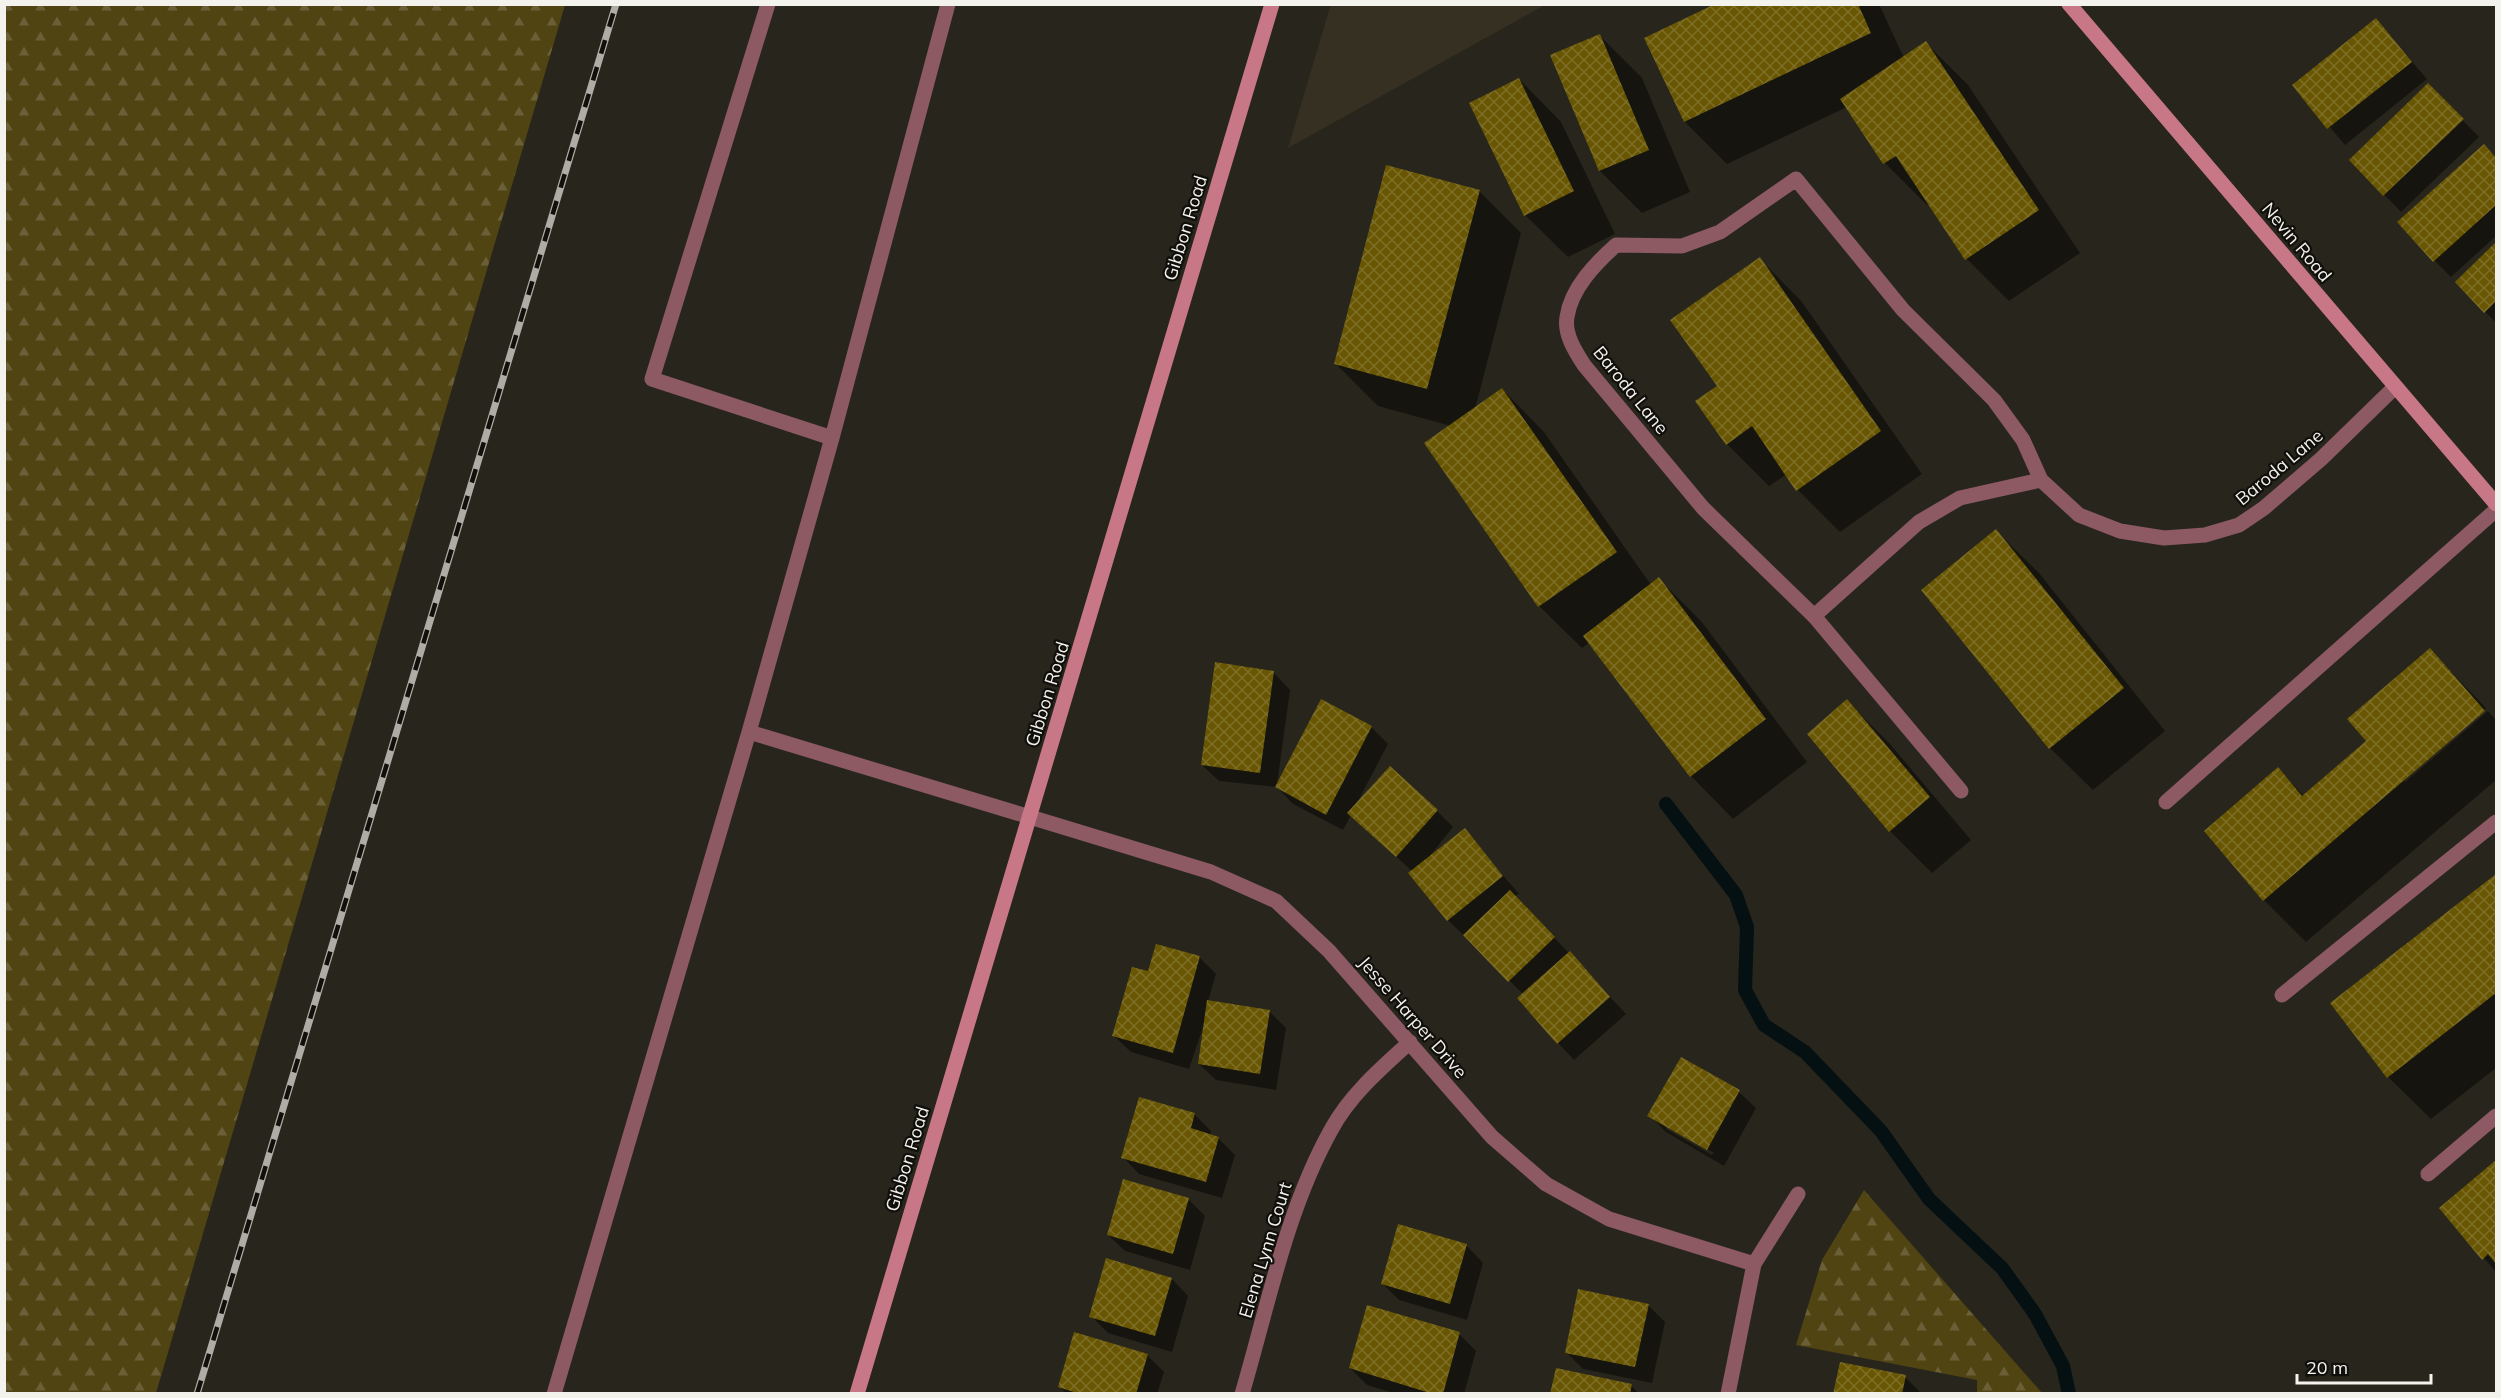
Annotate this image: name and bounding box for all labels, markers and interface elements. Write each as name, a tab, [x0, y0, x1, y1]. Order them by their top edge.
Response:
street label: Gibbon Road	[1158, 173, 1212, 283]
street label: Nevin Road	[2257, 198, 2337, 286]
street label: Baroda Lane	[1588, 341, 1674, 439]
street label: Baroda Lane	[2231, 424, 2327, 510]
street label: Gibbon Road	[1020, 639, 1074, 749]
street label: Jesse Harper Drive	[1354, 951, 1472, 1083]
street label: Gibbon Road	[880, 1104, 934, 1214]
street label: Elena Lynn Court	[1233, 1179, 1297, 1321]
scale bar	[2297, 1347, 2430, 1385]
text: 20 m	[2306, 1356, 2348, 1379]

